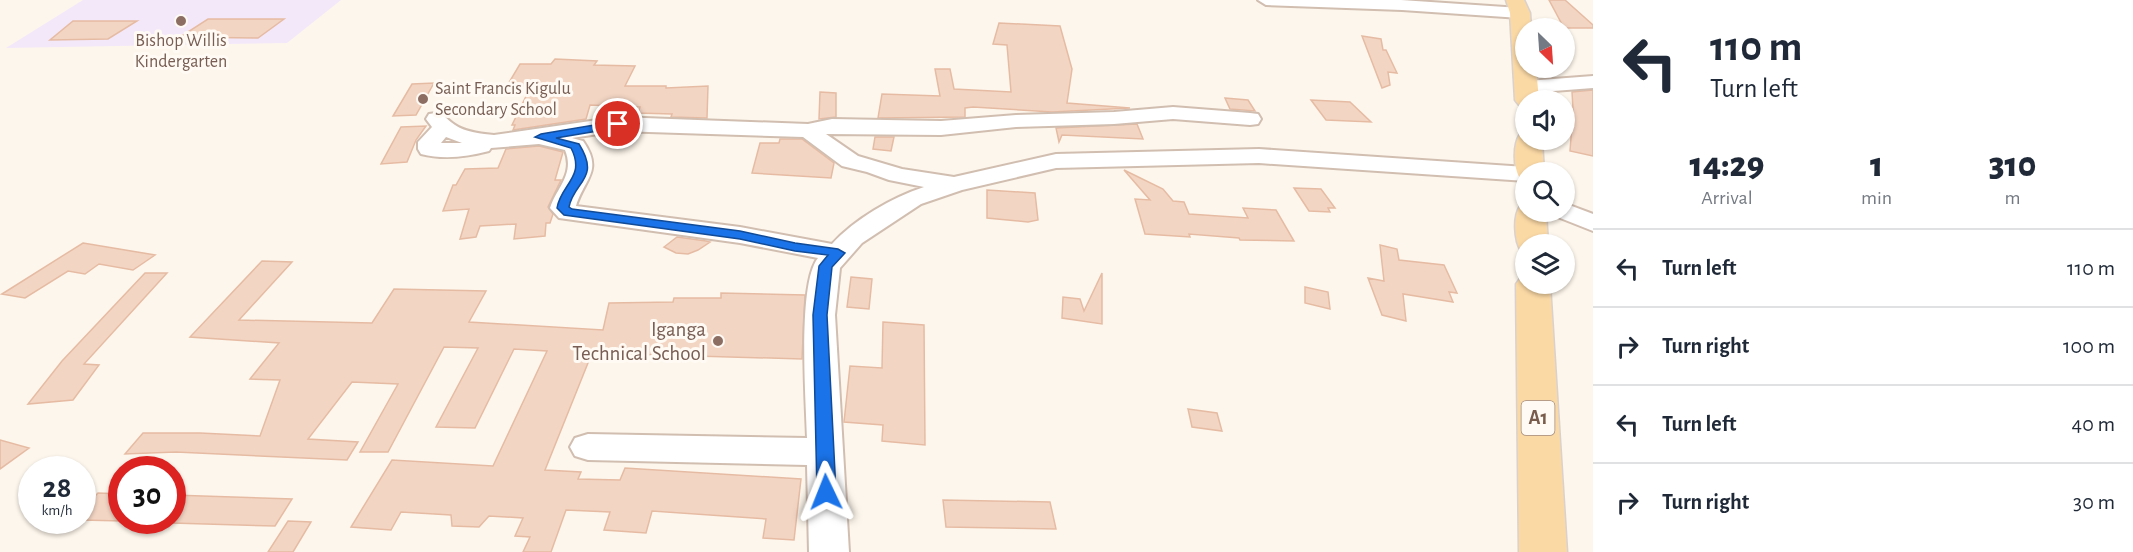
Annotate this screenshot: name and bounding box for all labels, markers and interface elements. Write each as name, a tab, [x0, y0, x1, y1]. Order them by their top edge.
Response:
marker: Bishop Willis Kindergarten	[174, 14, 188, 28]
north arrow	[1515, 18, 1575, 78]
map controls	[1515, 18, 1575, 294]
icon: left	[1611, 24, 1689, 102]
text: 110 m	[1710, 26, 1802, 68]
place label: Bishop Willis Kindergarten	[135, 32, 227, 71]
text: Turn left	[1710, 75, 1798, 102]
place label: Saint Francis Kigulu Secondary School	[435, 80, 571, 119]
button: sound	[1515, 90, 1575, 150]
marker: Saint Francis Kigulu Secondary School	[416, 92, 430, 106]
pin	[592, 98, 643, 149]
icon: arrive	[601, 107, 634, 140]
text: 14:29	[1690, 147, 1764, 183]
text: 1	[1870, 147, 1883, 183]
text: 310	[1989, 147, 2036, 183]
button: search	[1515, 162, 1575, 222]
text: Arrival	[1701, 188, 1753, 208]
text: min	[1861, 188, 1892, 208]
text: m	[2005, 188, 2021, 208]
button: layers	[1515, 234, 1575, 294]
icon: left	[1611, 252, 1644, 285]
text: Turn left	[1662, 257, 1736, 279]
text: 110 m	[2067, 257, 2115, 279]
place label: Iganga Technical School	[572, 319, 706, 364]
icon: right	[1611, 330, 1644, 363]
marker: Iganga Technical School	[711, 334, 725, 348]
text: Turn right	[1662, 335, 1749, 357]
text: 100 m	[2063, 335, 2115, 357]
road number: A1	[1522, 401, 1554, 435]
icon: left	[1611, 408, 1644, 441]
text: Turn left	[1662, 413, 1736, 435]
text: 40 m	[2072, 413, 2115, 435]
speed limit sign: 30	[108, 456, 186, 534]
position arrow	[794, 460, 858, 524]
text: 28	[43, 473, 71, 503]
icon: right	[1611, 486, 1644, 519]
text: Turn right	[1662, 491, 1749, 513]
text: 30 m	[2073, 491, 2115, 513]
text: km/h	[42, 503, 72, 518]

